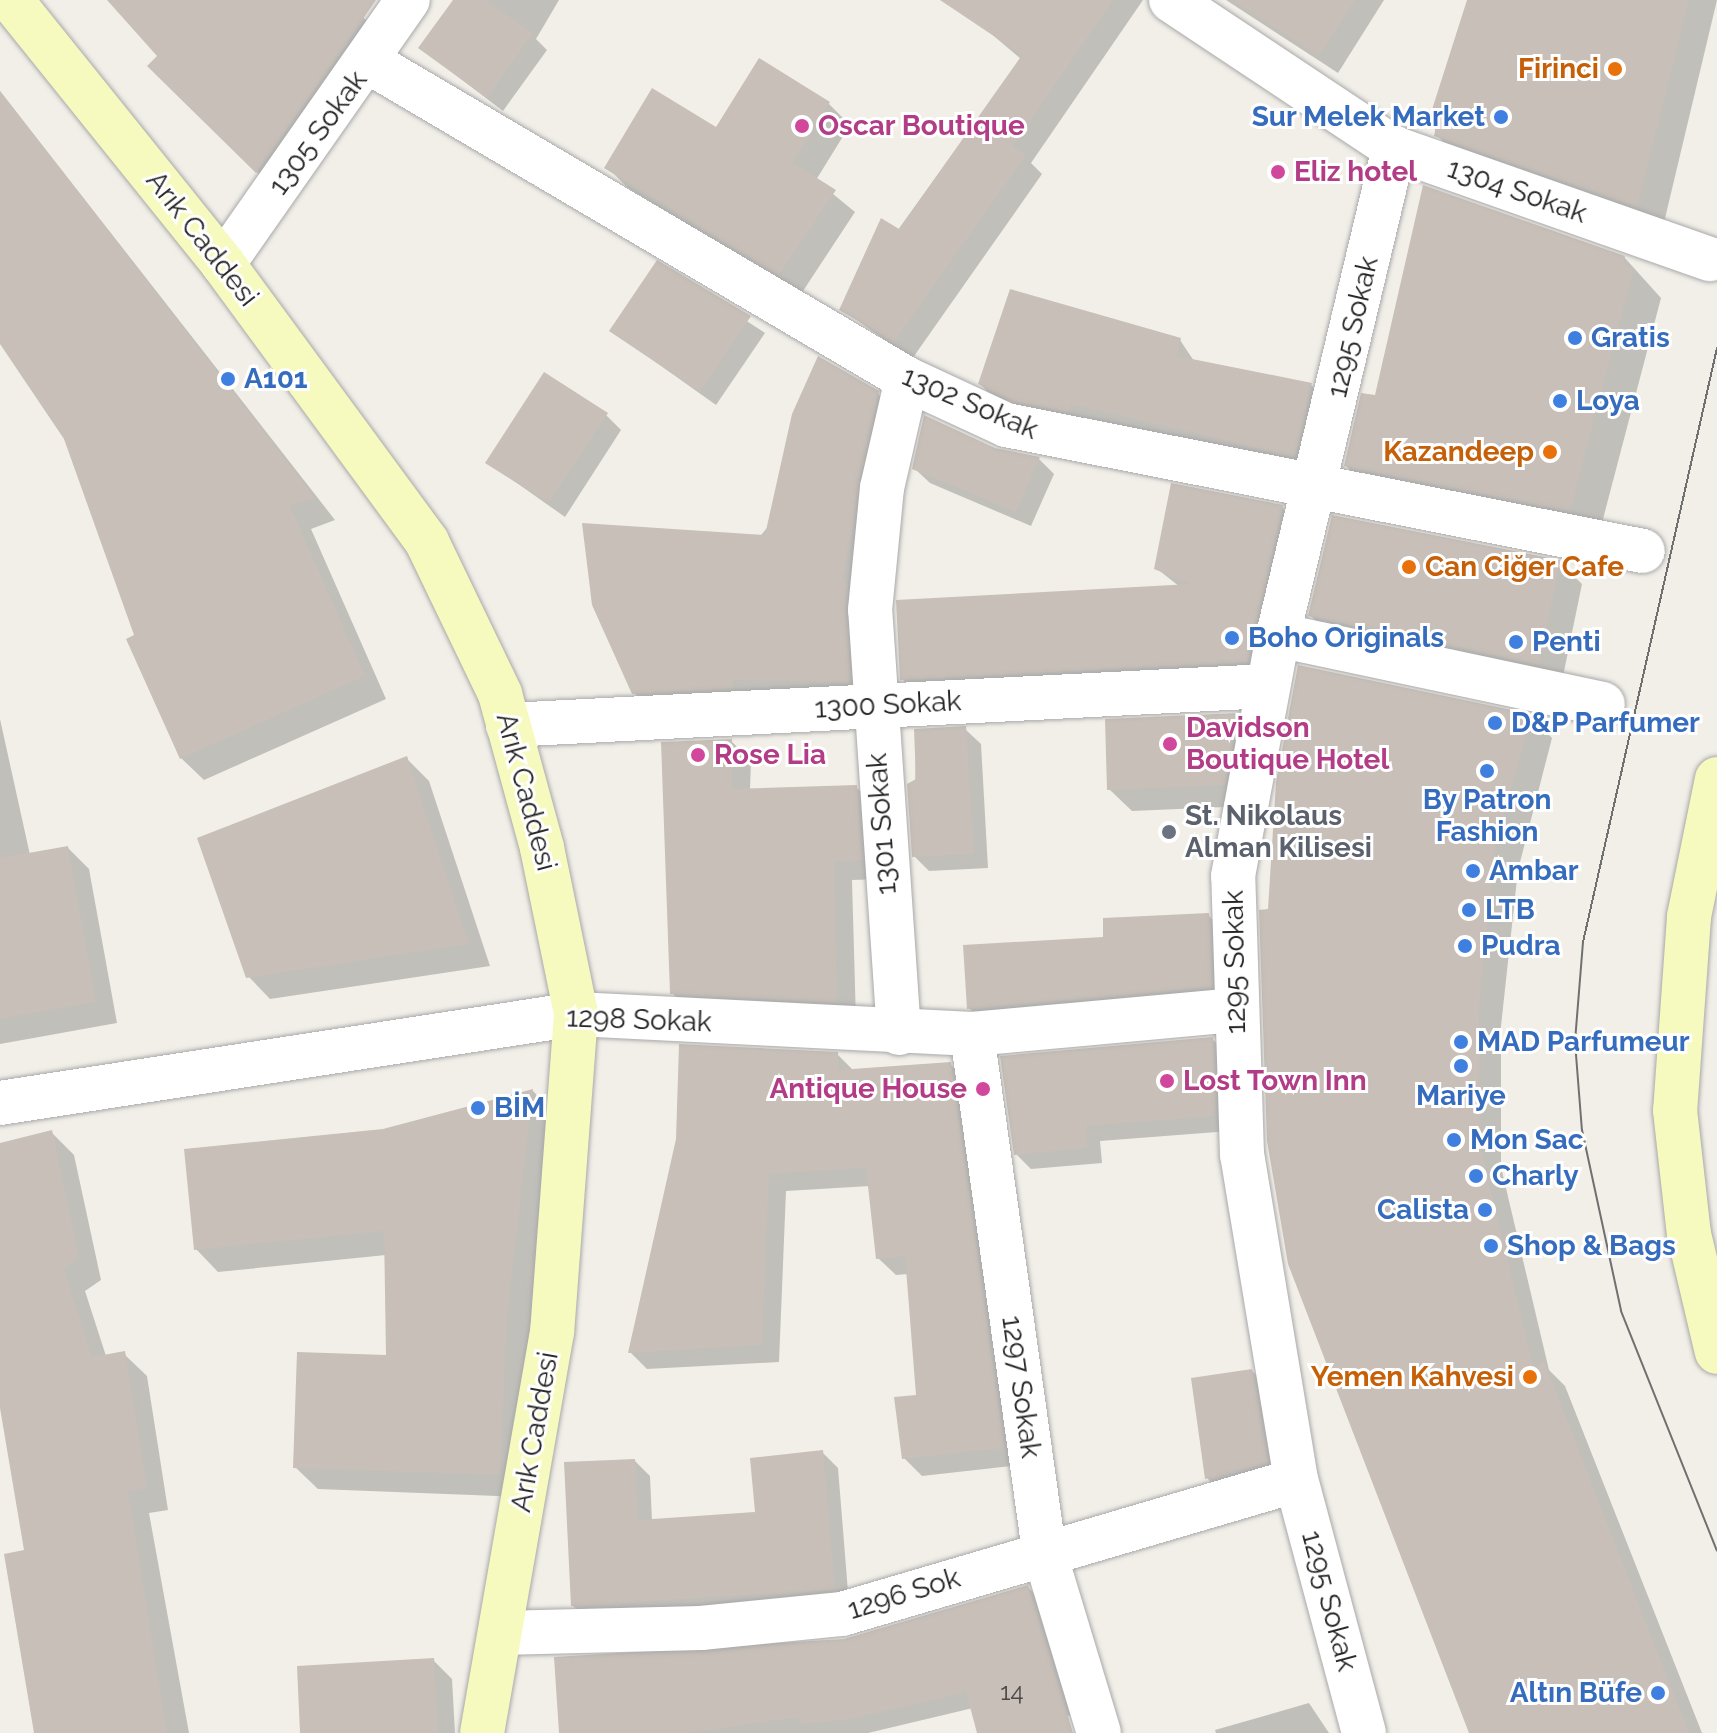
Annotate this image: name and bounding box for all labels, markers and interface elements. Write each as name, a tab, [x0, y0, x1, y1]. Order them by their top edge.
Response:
place label: Firinci	[1518, 52, 1599, 86]
marker: Firinci	[1606, 60, 1624, 78]
street label: 1305 Sokak	[262, 64, 374, 202]
place label: Sur Melek Market	[1251, 100, 1485, 134]
marker: Sur Melek Market	[1492, 108, 1510, 126]
place label: Oscar Boutique	[818, 109, 1025, 143]
marker: Oscar Boutique	[793, 117, 811, 135]
street label: 1304 Sokak	[1443, 152, 1591, 230]
place label: Eliz hotel	[1294, 155, 1417, 189]
marker: Eliz hotel	[1269, 163, 1287, 181]
street label: Arık Caddesi	[139, 165, 265, 313]
street label: 1295 Sokak	[1320, 253, 1386, 401]
place label: Gratis	[1591, 321, 1670, 355]
marker: Gratis	[1566, 329, 1584, 347]
street label: 1302 Sokak	[897, 359, 1043, 447]
place label: А101	[244, 362, 308, 396]
marker: А101	[219, 370, 237, 388]
place label: Loya	[1576, 384, 1640, 418]
marker: Loya	[1551, 392, 1569, 410]
place label: Kazandeep	[1383, 435, 1534, 469]
marker: Kazandeep	[1541, 443, 1559, 461]
place label: Can Ciğer Cafe	[1425, 550, 1625, 584]
marker: Can Ciğer Cafe	[1400, 558, 1418, 576]
place label: Boho Originals	[1248, 621, 1444, 655]
place label: Penti	[1532, 625, 1601, 659]
marker: Boho Originals	[1223, 629, 1241, 647]
marker: Penti	[1507, 633, 1525, 651]
street label: 1300 Sokak	[814, 684, 962, 726]
place label: D&P Parfumer	[1511, 706, 1701, 740]
street label: Arık Caddesi	[489, 709, 563, 875]
place label: Davidson Boutique Hotel	[1186, 711, 1389, 777]
marker: D&P Parfumer	[1486, 714, 1504, 732]
marker: Davidson Boutique Hotel	[1161, 735, 1179, 753]
place label: Rose Lia	[714, 738, 826, 772]
marker: Rose Lia	[689, 746, 707, 764]
street label: 1301 Sokak	[860, 752, 904, 896]
marker: By Patron Fashion	[1478, 762, 1496, 780]
place label: By Patron Fashion	[1422, 783, 1552, 849]
place label: St. Nikolaus Alman Kilisesi	[1185, 799, 1372, 865]
marker: St. Nikolaus Alman Kilisesi	[1160, 823, 1178, 841]
place label: Ambar	[1489, 854, 1579, 888]
marker: Ambar	[1464, 862, 1482, 880]
street label: 1295 Sokak	[1217, 890, 1253, 1034]
place label: LTB	[1485, 893, 1535, 927]
marker: LTB	[1460, 901, 1478, 919]
place label: Pudra	[1481, 929, 1561, 963]
marker: Pudra	[1456, 937, 1474, 955]
street label: 1298 Sokak	[566, 1001, 712, 1039]
place label: MAD Parfumeur	[1477, 1025, 1690, 1059]
marker: MAD Parfumeur	[1452, 1033, 1470, 1051]
marker: Mariye	[1452, 1057, 1470, 1075]
place label: Lost Town Inn	[1183, 1064, 1367, 1098]
place label: Antique House	[769, 1072, 967, 1106]
marker: Lost Town Inn	[1158, 1072, 1176, 1090]
place label: Mariye	[1416, 1079, 1506, 1113]
marker: Antique House	[974, 1080, 992, 1098]
place label: BİM	[494, 1091, 545, 1125]
marker: BİM	[469, 1099, 487, 1117]
place label: Mon Sac	[1470, 1123, 1584, 1157]
marker: Mon Sac	[1445, 1131, 1463, 1149]
place label: Charly	[1492, 1159, 1579, 1193]
marker: Charly	[1467, 1167, 1485, 1185]
place label: Calista	[1377, 1193, 1469, 1227]
marker: Calista	[1476, 1201, 1494, 1219]
place label: Shop & Bags	[1507, 1229, 1676, 1263]
marker: Shop & Bags	[1482, 1237, 1500, 1255]
street label: 1297 Sokak	[994, 1314, 1048, 1460]
street label: Arık Caddesi	[504, 1349, 566, 1515]
place label: Yemen Kahvesi	[1311, 1360, 1514, 1394]
marker: Yemen Kahvesi	[1521, 1368, 1539, 1386]
street label: 1295 Sokak	[1294, 1527, 1364, 1675]
street label: 1296 Sok	[844, 1561, 964, 1627]
place label: Altın Büfe	[1510, 1676, 1642, 1710]
house number: 14	[1000, 1678, 1024, 1706]
marker: Altın Büfe	[1649, 1684, 1667, 1702]

